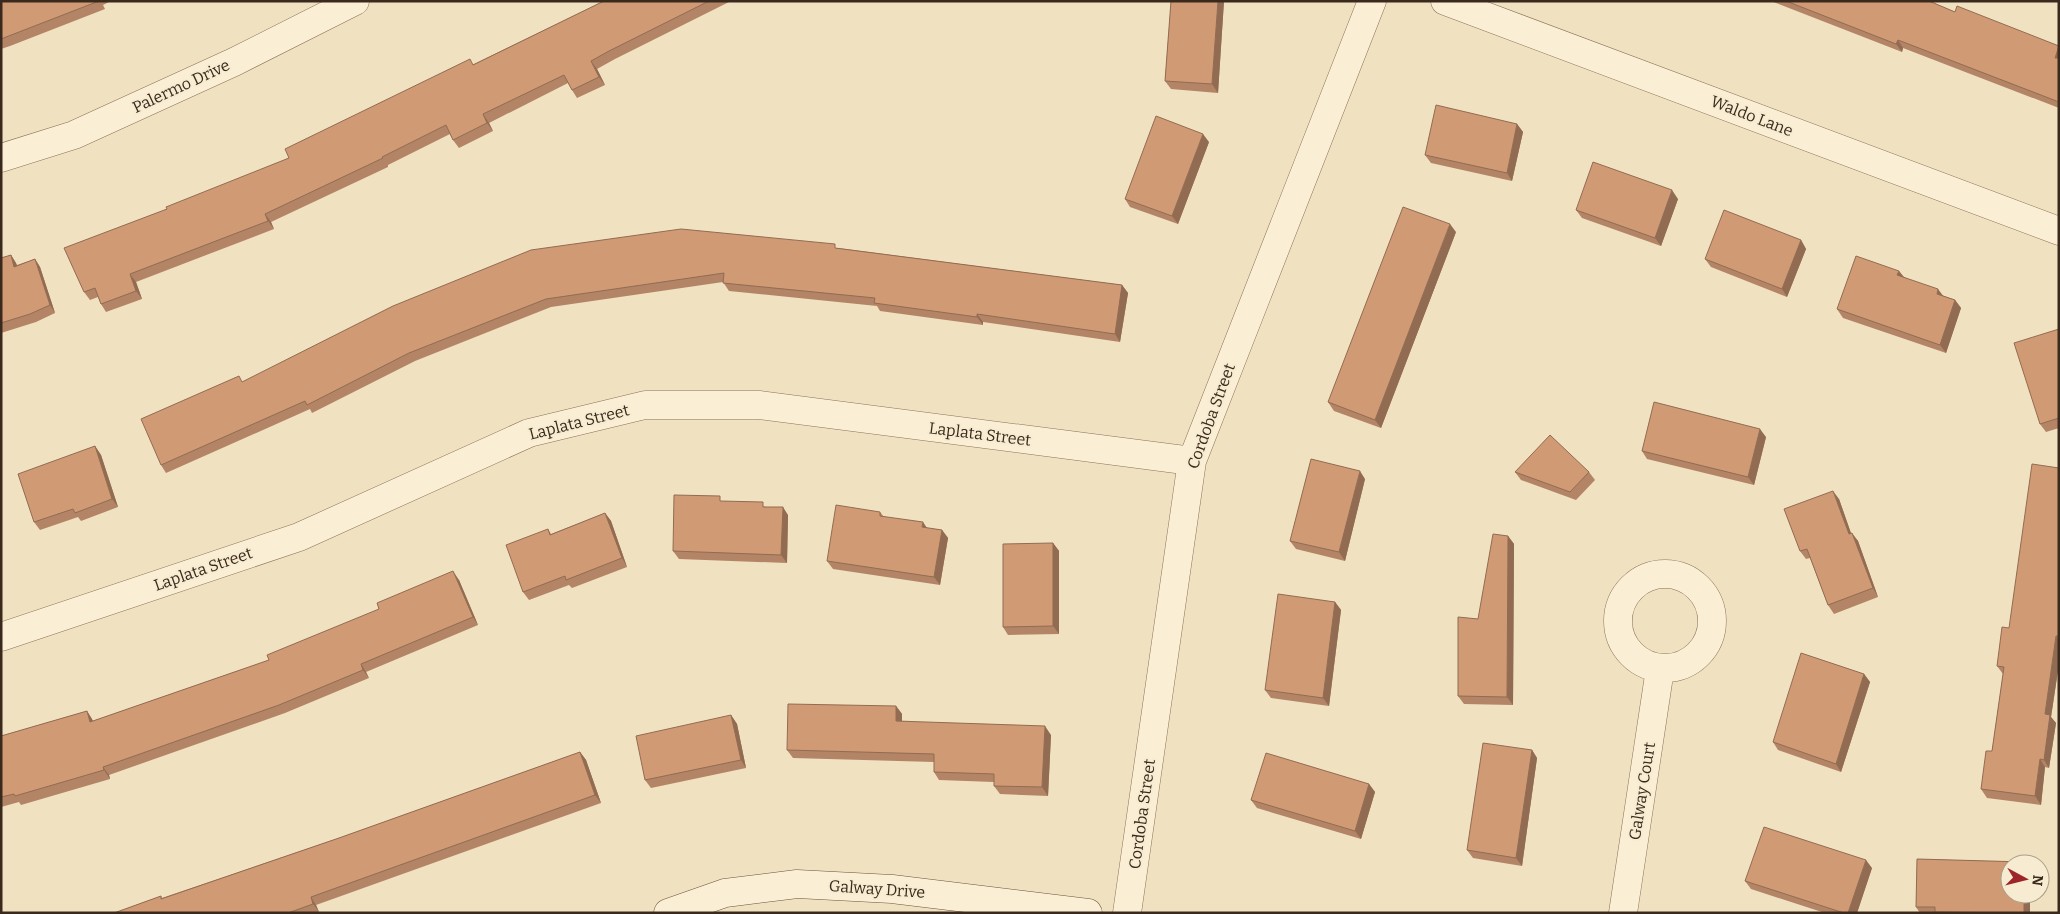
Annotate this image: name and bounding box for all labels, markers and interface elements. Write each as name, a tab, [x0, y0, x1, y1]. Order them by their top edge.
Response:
street label: Palermo Drive	[129, 55, 233, 117]
street label: Waldo Lane	[1708, 92, 1796, 140]
street label: Cordoba Street	[1183, 360, 1239, 471]
street label: Laplata Street	[527, 400, 631, 444]
street label: Laplata Street	[928, 418, 1032, 450]
street label: Laplata Street	[151, 543, 255, 595]
street label: Galway Court	[1625, 740, 1659, 841]
street label: Cordoba Street	[1125, 758, 1159, 870]
north arrow	[2000, 854, 2050, 904]
text: N	[2028, 874, 2047, 887]
street label: Galway Drive	[828, 876, 926, 902]

